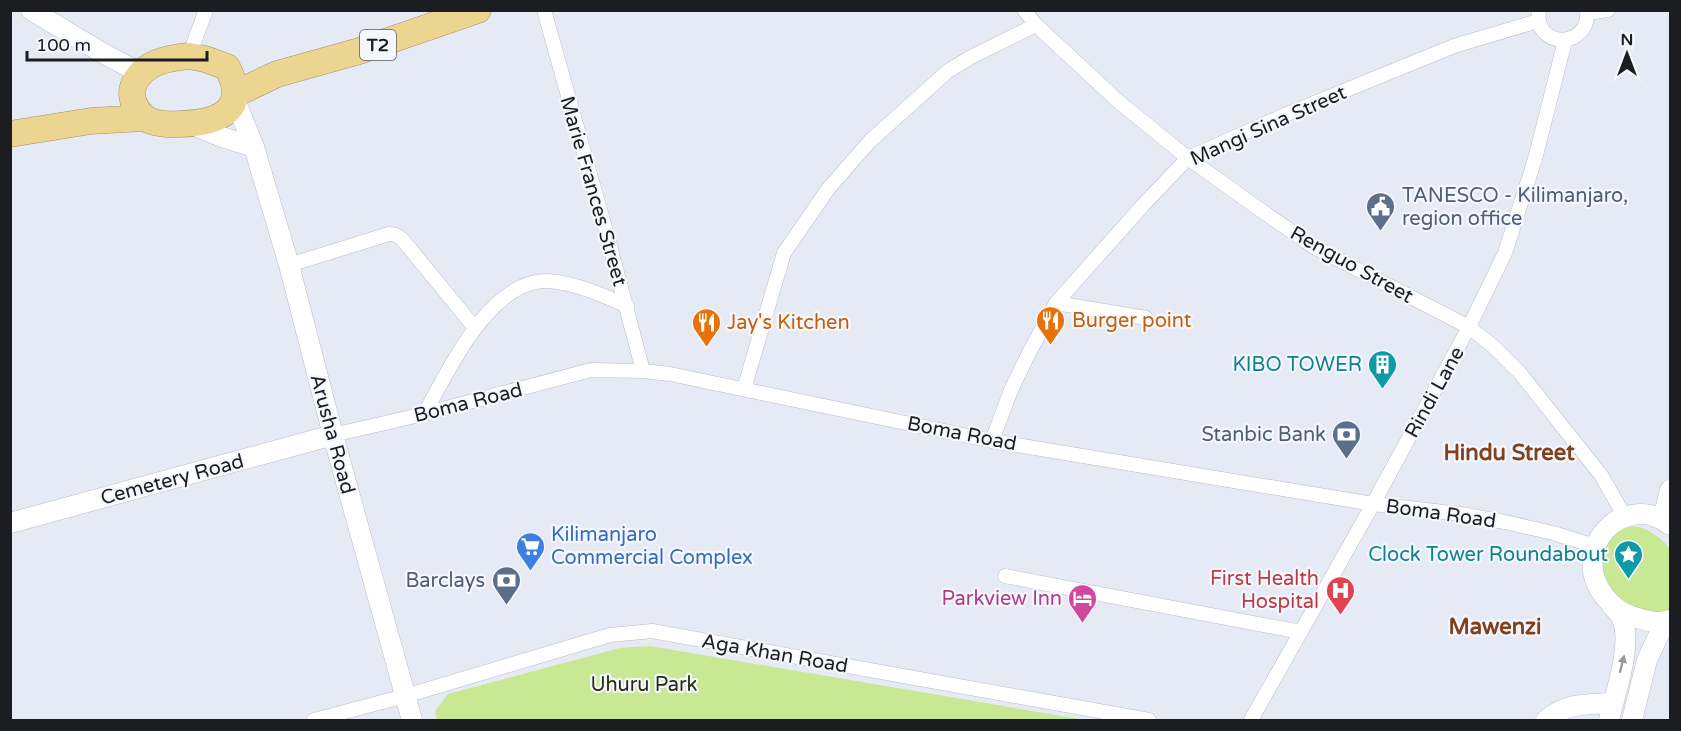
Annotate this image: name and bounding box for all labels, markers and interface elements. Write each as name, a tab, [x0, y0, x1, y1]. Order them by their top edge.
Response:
scale bar	[27, 24, 207, 62]
north arrow	[1597, 24, 1657, 84]
road number: T2	[360, 30, 396, 60]
text: N	[1621, 30, 1633, 50]
text: 100 m	[36, 34, 91, 56]
street label: Mangi Sina Street	[1187, 81, 1351, 171]
street label: Marie Frances Street	[554, 94, 632, 289]
place label: TANESCO - Kilimanjaro, region office	[1402, 184, 1628, 231]
public building icon: TANESCO - Kilimanjaro, region office	[1365, 190, 1397, 232]
street label: Renguo Street	[1286, 221, 1418, 309]
restaurant icon: Burger point	[1035, 304, 1067, 346]
restaurant icon: Jay's Kitchen	[690, 306, 722, 348]
place label: Burger point	[1072, 309, 1192, 333]
place label: Jay's Kitchen	[727, 311, 850, 335]
street label: Rindi Lane	[1400, 343, 1470, 442]
building icon: KIBO TOWER	[1367, 348, 1399, 390]
place label: KIBO TOWER	[1232, 353, 1362, 377]
street label: Arusha Road	[305, 372, 360, 497]
street label: Boma Road	[411, 378, 525, 428]
street label: Boma Road	[905, 412, 1019, 456]
bank icon: Stanbic Bank	[1331, 418, 1363, 460]
place label: Stanbic Bank	[1201, 423, 1326, 447]
district label: Hindu Street	[1443, 440, 1575, 466]
street label: Cemetery Road	[98, 449, 246, 511]
street label: Boma Road	[1384, 494, 1497, 534]
place label: Kilimanjaro Commercial Complex	[551, 523, 753, 570]
supermarket icon: Kilimanjaro Commercial Complex	[514, 530, 546, 572]
place icon: Clock Tower Roundabout	[1613, 538, 1645, 580]
place label: Clock Tower Roundabout	[1368, 543, 1608, 567]
bank icon: Barclays	[490, 564, 522, 606]
place label: First Health Hospital	[1210, 567, 1319, 614]
place label: Barclays	[406, 569, 485, 593]
hospital icon: First Health Hospital	[1324, 574, 1356, 616]
hotel icon: Parkview Inn	[1067, 582, 1099, 624]
place label: Parkview Inn	[942, 587, 1062, 611]
district label: Mawenzi	[1449, 614, 1541, 640]
street label: Aga Khan Road	[700, 629, 850, 679]
one-way arrow	[1618, 654, 1628, 673]
park label: Uhuru Park	[591, 673, 698, 697]

